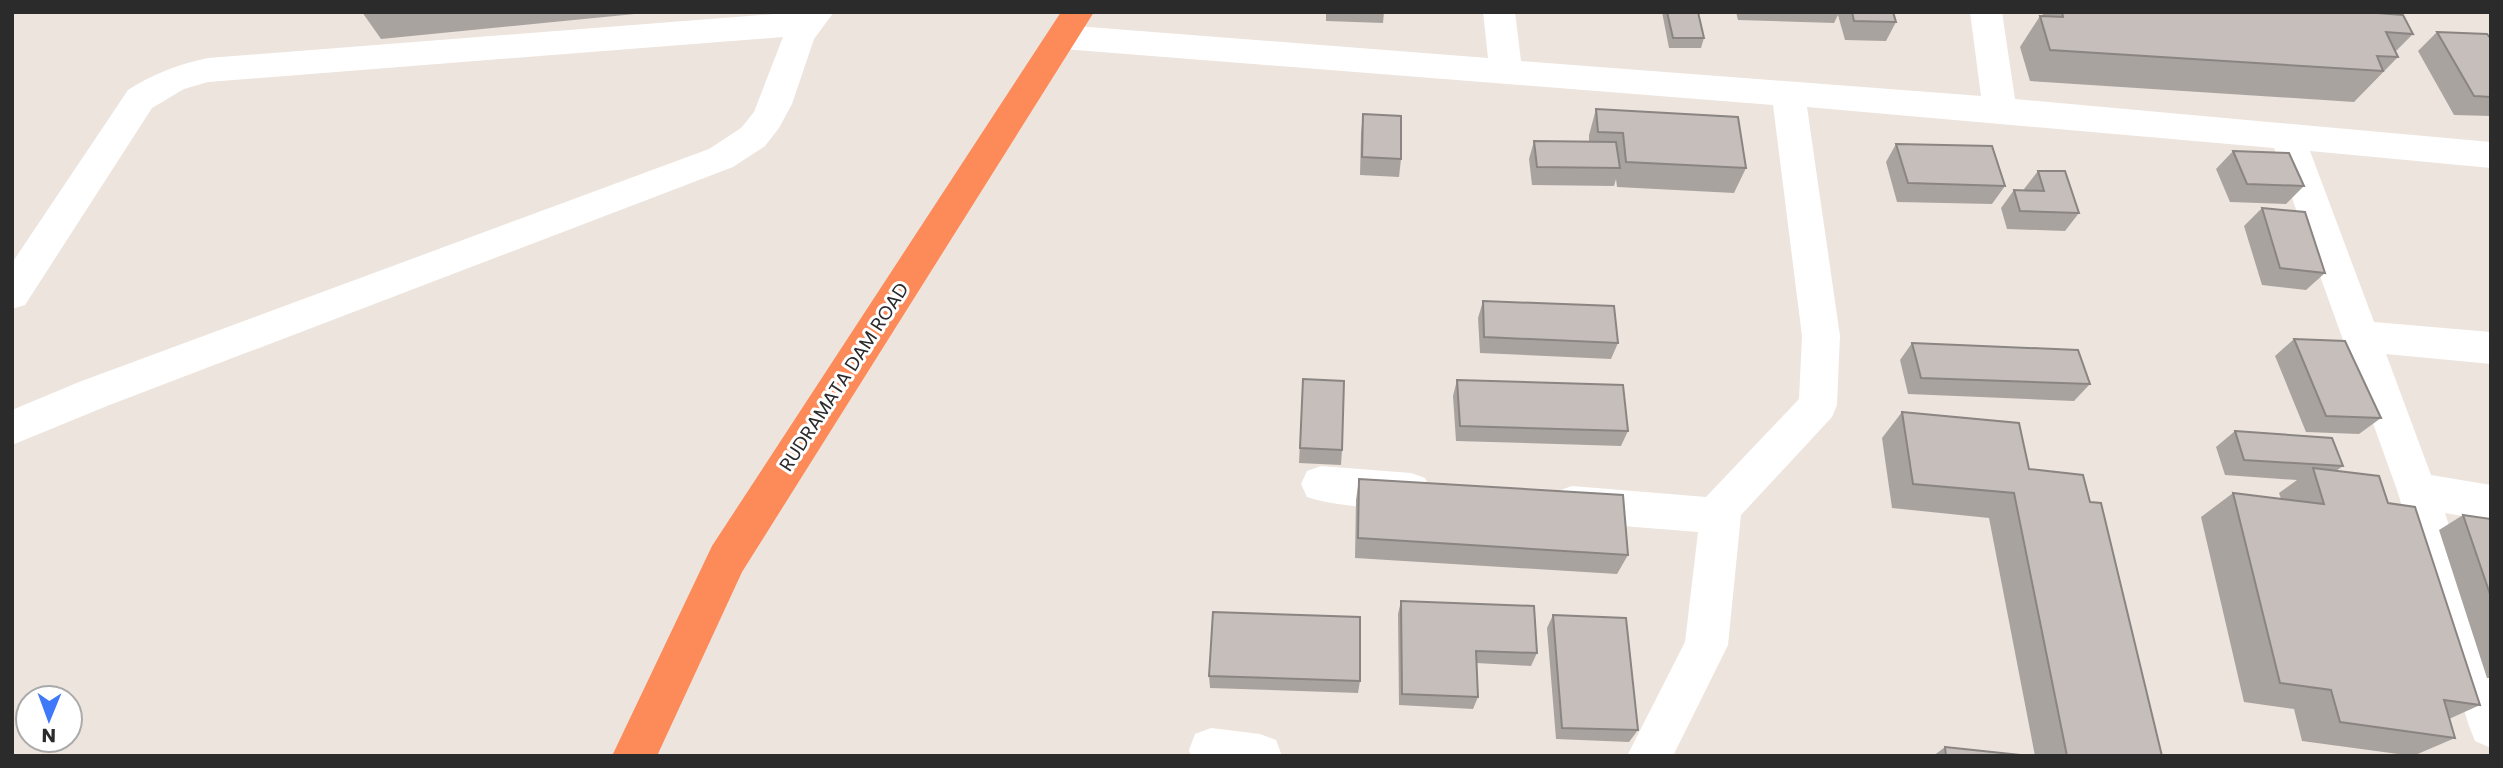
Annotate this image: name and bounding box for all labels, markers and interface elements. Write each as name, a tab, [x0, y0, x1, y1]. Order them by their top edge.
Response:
street label: RUDRAMATA DAM ROAD	[773, 277, 915, 477]
north arrow	[14, 684, 84, 754]
text: N	[41, 722, 56, 749]

